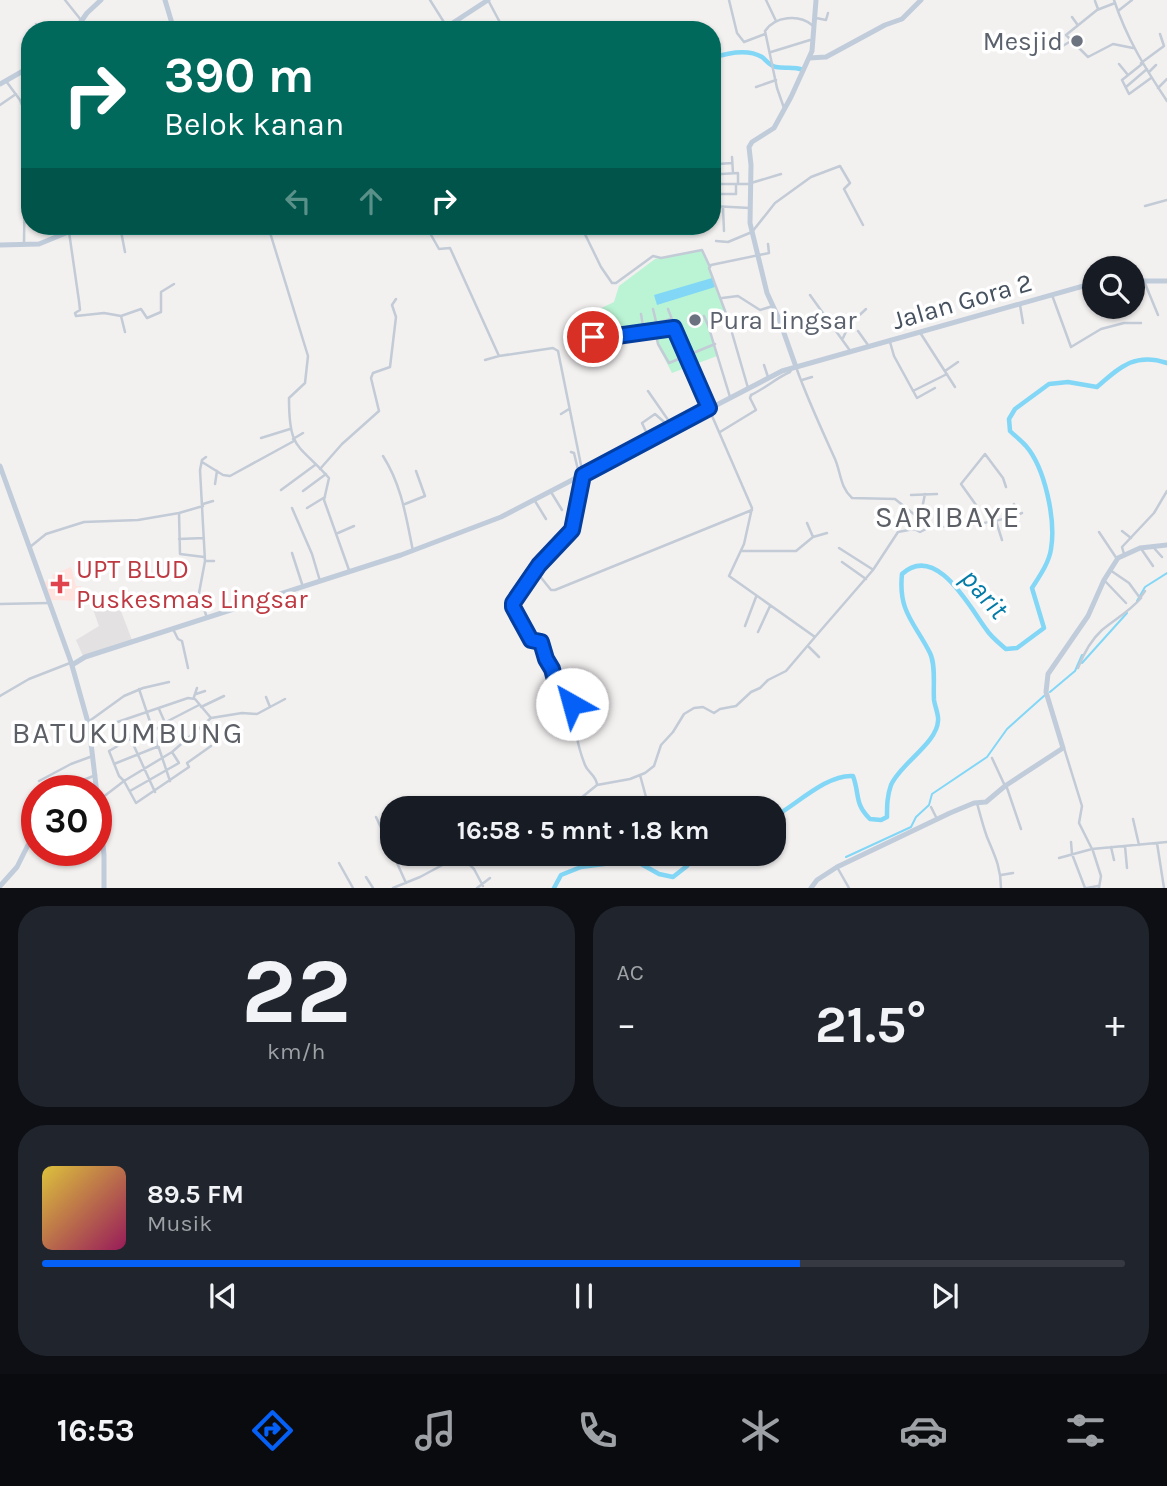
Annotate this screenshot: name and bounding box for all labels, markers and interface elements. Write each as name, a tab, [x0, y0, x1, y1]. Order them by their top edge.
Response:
place label: Mesjid	[983, 26, 1063, 57]
marker: Mesjid	[1069, 33, 1085, 49]
text: 390 m	[164, 47, 314, 104]
icon: right	[49, 49, 140, 140]
text: Belok kanan	[164, 106, 344, 143]
icon: left	[279, 182, 317, 220]
icon: ahead	[352, 182, 390, 220]
icon: right	[425, 182, 463, 220]
map controls	[1082, 256, 1145, 319]
button: search	[1082, 256, 1145, 319]
street label: Jalan Gora 2	[889, 267, 1036, 336]
place label: Pura Lingsar	[709, 305, 857, 336]
pin	[563, 307, 623, 367]
marker: Pura Lingsar	[687, 312, 703, 328]
icon: arrive	[574, 318, 612, 356]
district label: SARIBAYE	[875, 499, 1021, 535]
place label: UPT BLUD Puskesmas Lingsar	[76, 554, 308, 615]
water label: parit	[954, 561, 1016, 626]
marker: UPT BLUD Puskesmas Lingsar	[50, 574, 70, 594]
position arrow	[535, 667, 609, 741]
district label: BATUKUMBUNG	[12, 715, 244, 751]
speed limit sign: 30	[21, 775, 112, 866]
text: 16:58 · 5 mnt · 1.8 km	[457, 815, 709, 846]
text: 22	[241, 939, 351, 1045]
text: AC	[617, 959, 644, 986]
text: 21.5°	[815, 994, 927, 1055]
text: −	[617, 1002, 636, 1047]
text: +	[1105, 1002, 1125, 1047]
text: km/h	[267, 1038, 325, 1065]
text: 89.5 FM	[147, 1179, 244, 1210]
text: Musik	[147, 1210, 212, 1237]
icon: previous	[204, 1277, 242, 1315]
icon: pause	[565, 1277, 603, 1315]
icon: next	[926, 1277, 964, 1315]
icon: directions	[248, 1406, 297, 1455]
icon: music	[411, 1406, 460, 1455]
icon: phone	[573, 1406, 622, 1455]
icon: climate	[736, 1406, 785, 1455]
icon: car	[899, 1406, 948, 1455]
icon: filters	[1061, 1406, 1110, 1455]
text: 16:53	[57, 1412, 135, 1449]

